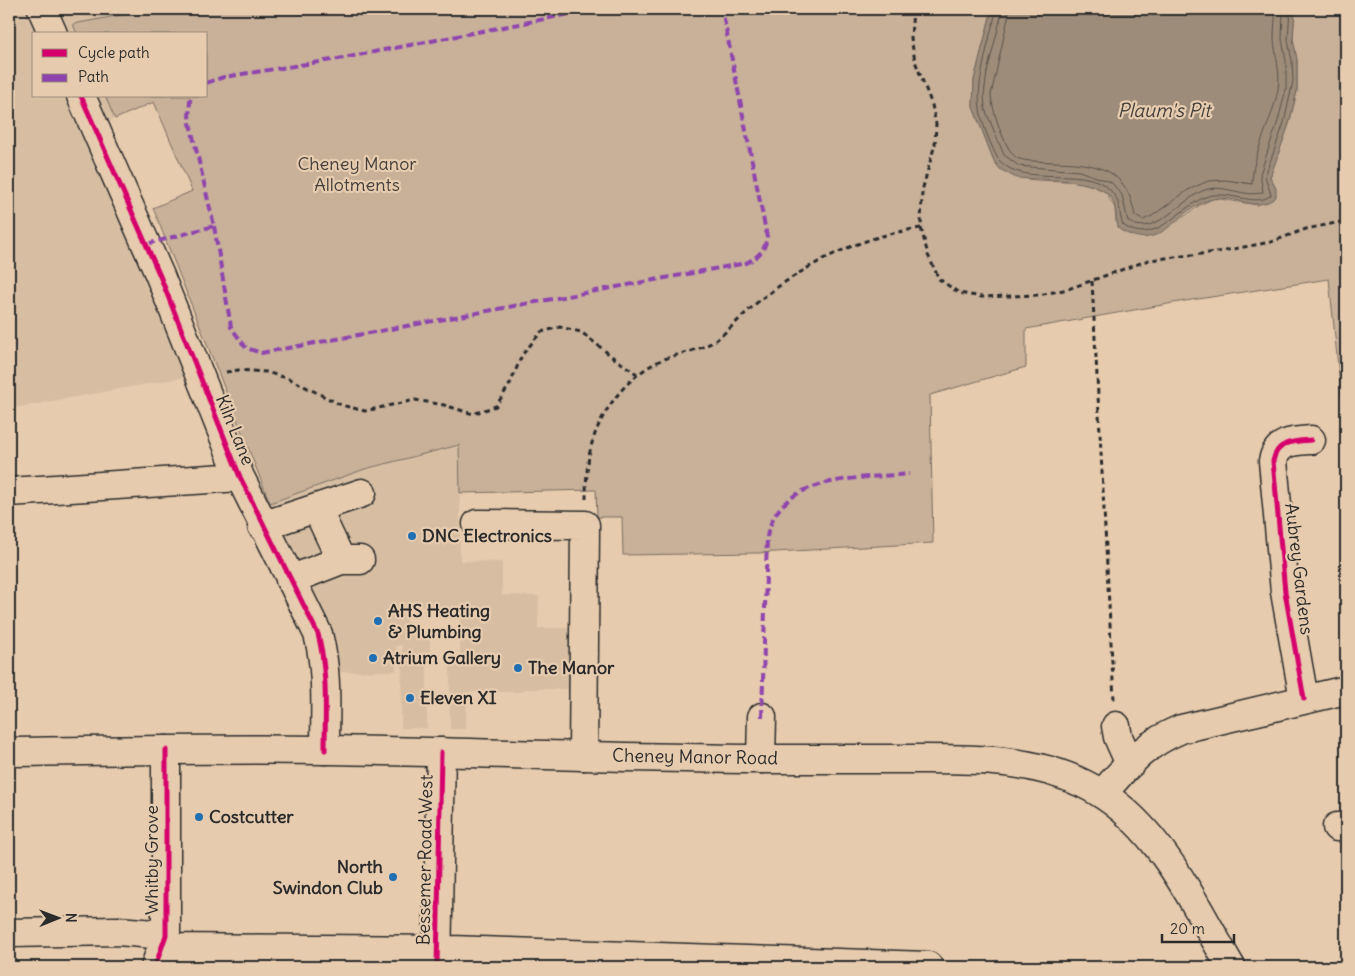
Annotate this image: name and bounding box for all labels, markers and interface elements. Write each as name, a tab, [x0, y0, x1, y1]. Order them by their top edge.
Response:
legend	[32, 32, 208, 98]
text: Cycle path	[78, 43, 150, 62]
text: Path	[78, 67, 109, 86]
water label: Plaum's Pit	[1118, 98, 1213, 122]
park label: Cheney Manor Allotments	[297, 152, 417, 196]
street label: Kiln Lane	[211, 391, 260, 468]
street label: Aubrey Gardens	[1280, 502, 1319, 636]
place label: DNC Electronics	[422, 524, 552, 547]
marker: DNC Electronics	[406, 530, 418, 542]
place label: AHS Heating & Plumbing	[388, 599, 490, 643]
marker: AHS Heating & Plumbing	[372, 615, 384, 627]
place label: Atrium Gallery	[383, 646, 501, 669]
marker: Atrium Gallery	[367, 652, 379, 664]
place label: The Manor	[528, 656, 615, 679]
marker: The Manor	[512, 662, 524, 674]
place label: Eleven XI	[420, 686, 497, 709]
marker: Eleven XI	[404, 692, 416, 704]
street label: Cheney Manor Road	[612, 744, 778, 769]
street label: Bessemer Road West	[412, 774, 437, 946]
street label: Whitby Grove	[140, 805, 163, 915]
place label: Costcutter	[209, 805, 294, 828]
marker: Costcutter	[193, 811, 205, 823]
place label: North Swindon Club	[273, 855, 384, 899]
marker: North Swindon Club	[387, 871, 399, 883]
north arrow	[32, 894, 82, 944]
scale bar	[1162, 911, 1235, 943]
text: N	[62, 913, 80, 923]
text: 20 m	[1170, 919, 1205, 938]

